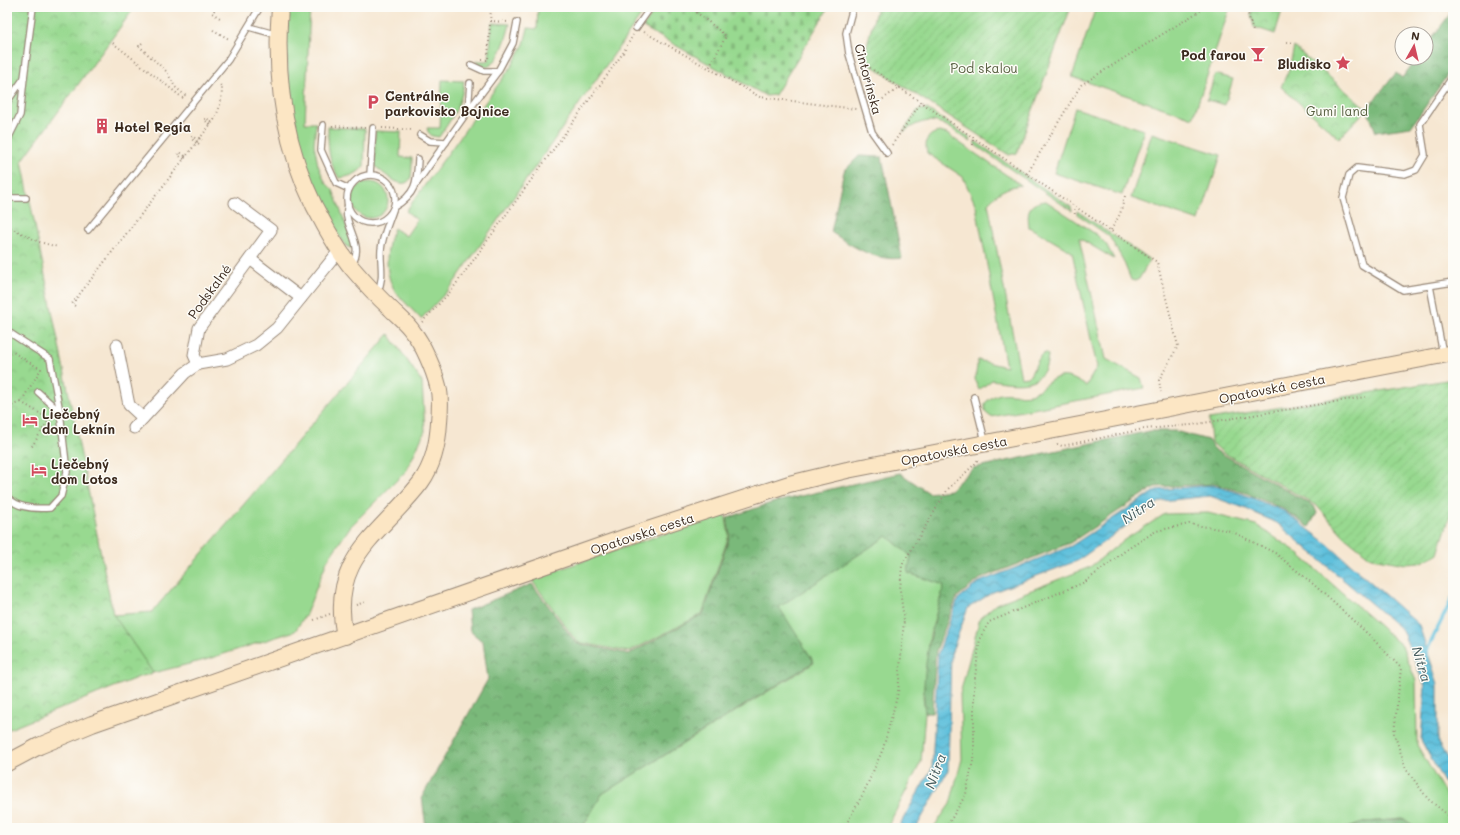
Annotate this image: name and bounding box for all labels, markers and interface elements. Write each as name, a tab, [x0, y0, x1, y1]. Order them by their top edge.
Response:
north arrow	[1394, 26, 1434, 66]
text: N	[1410, 28, 1421, 44]
street label: Cintorínska	[851, 42, 887, 116]
bar icon: Pod farou	[1249, 45, 1267, 63]
place label: Pod farou	[1181, 46, 1246, 63]
place icon: Bludisko	[1334, 54, 1352, 72]
place label: Bludisko	[1277, 55, 1331, 72]
park label: Pod skalou	[950, 59, 1018, 76]
place label: Centrálne parkovisko Bojnice	[385, 87, 510, 119]
parking icon: Centrálne parkovisko Bojnice	[364, 93, 382, 111]
park label: Gumi land	[1306, 102, 1368, 119]
building icon: Hotel Regia	[93, 117, 111, 135]
place label: Hotel Regia	[114, 118, 191, 135]
street label: Podskalné	[183, 260, 235, 322]
street label: Opatovská cesta	[1217, 369, 1327, 407]
place label: Liečebný dom Leknín	[42, 405, 115, 437]
hotel icon: Liečebný dom Leknín	[21, 411, 39, 429]
street label: Opatovská cesta	[899, 431, 1009, 469]
place label: Liečebný dom Lotos	[51, 455, 118, 487]
hotel icon: Liečebný dom Lotos	[30, 461, 48, 479]
water label: Nitra	[1118, 492, 1158, 528]
street label: Opatovská cesta	[588, 508, 696, 558]
water label: Nitra	[1408, 644, 1436, 684]
water label: Nitra	[920, 751, 950, 791]

